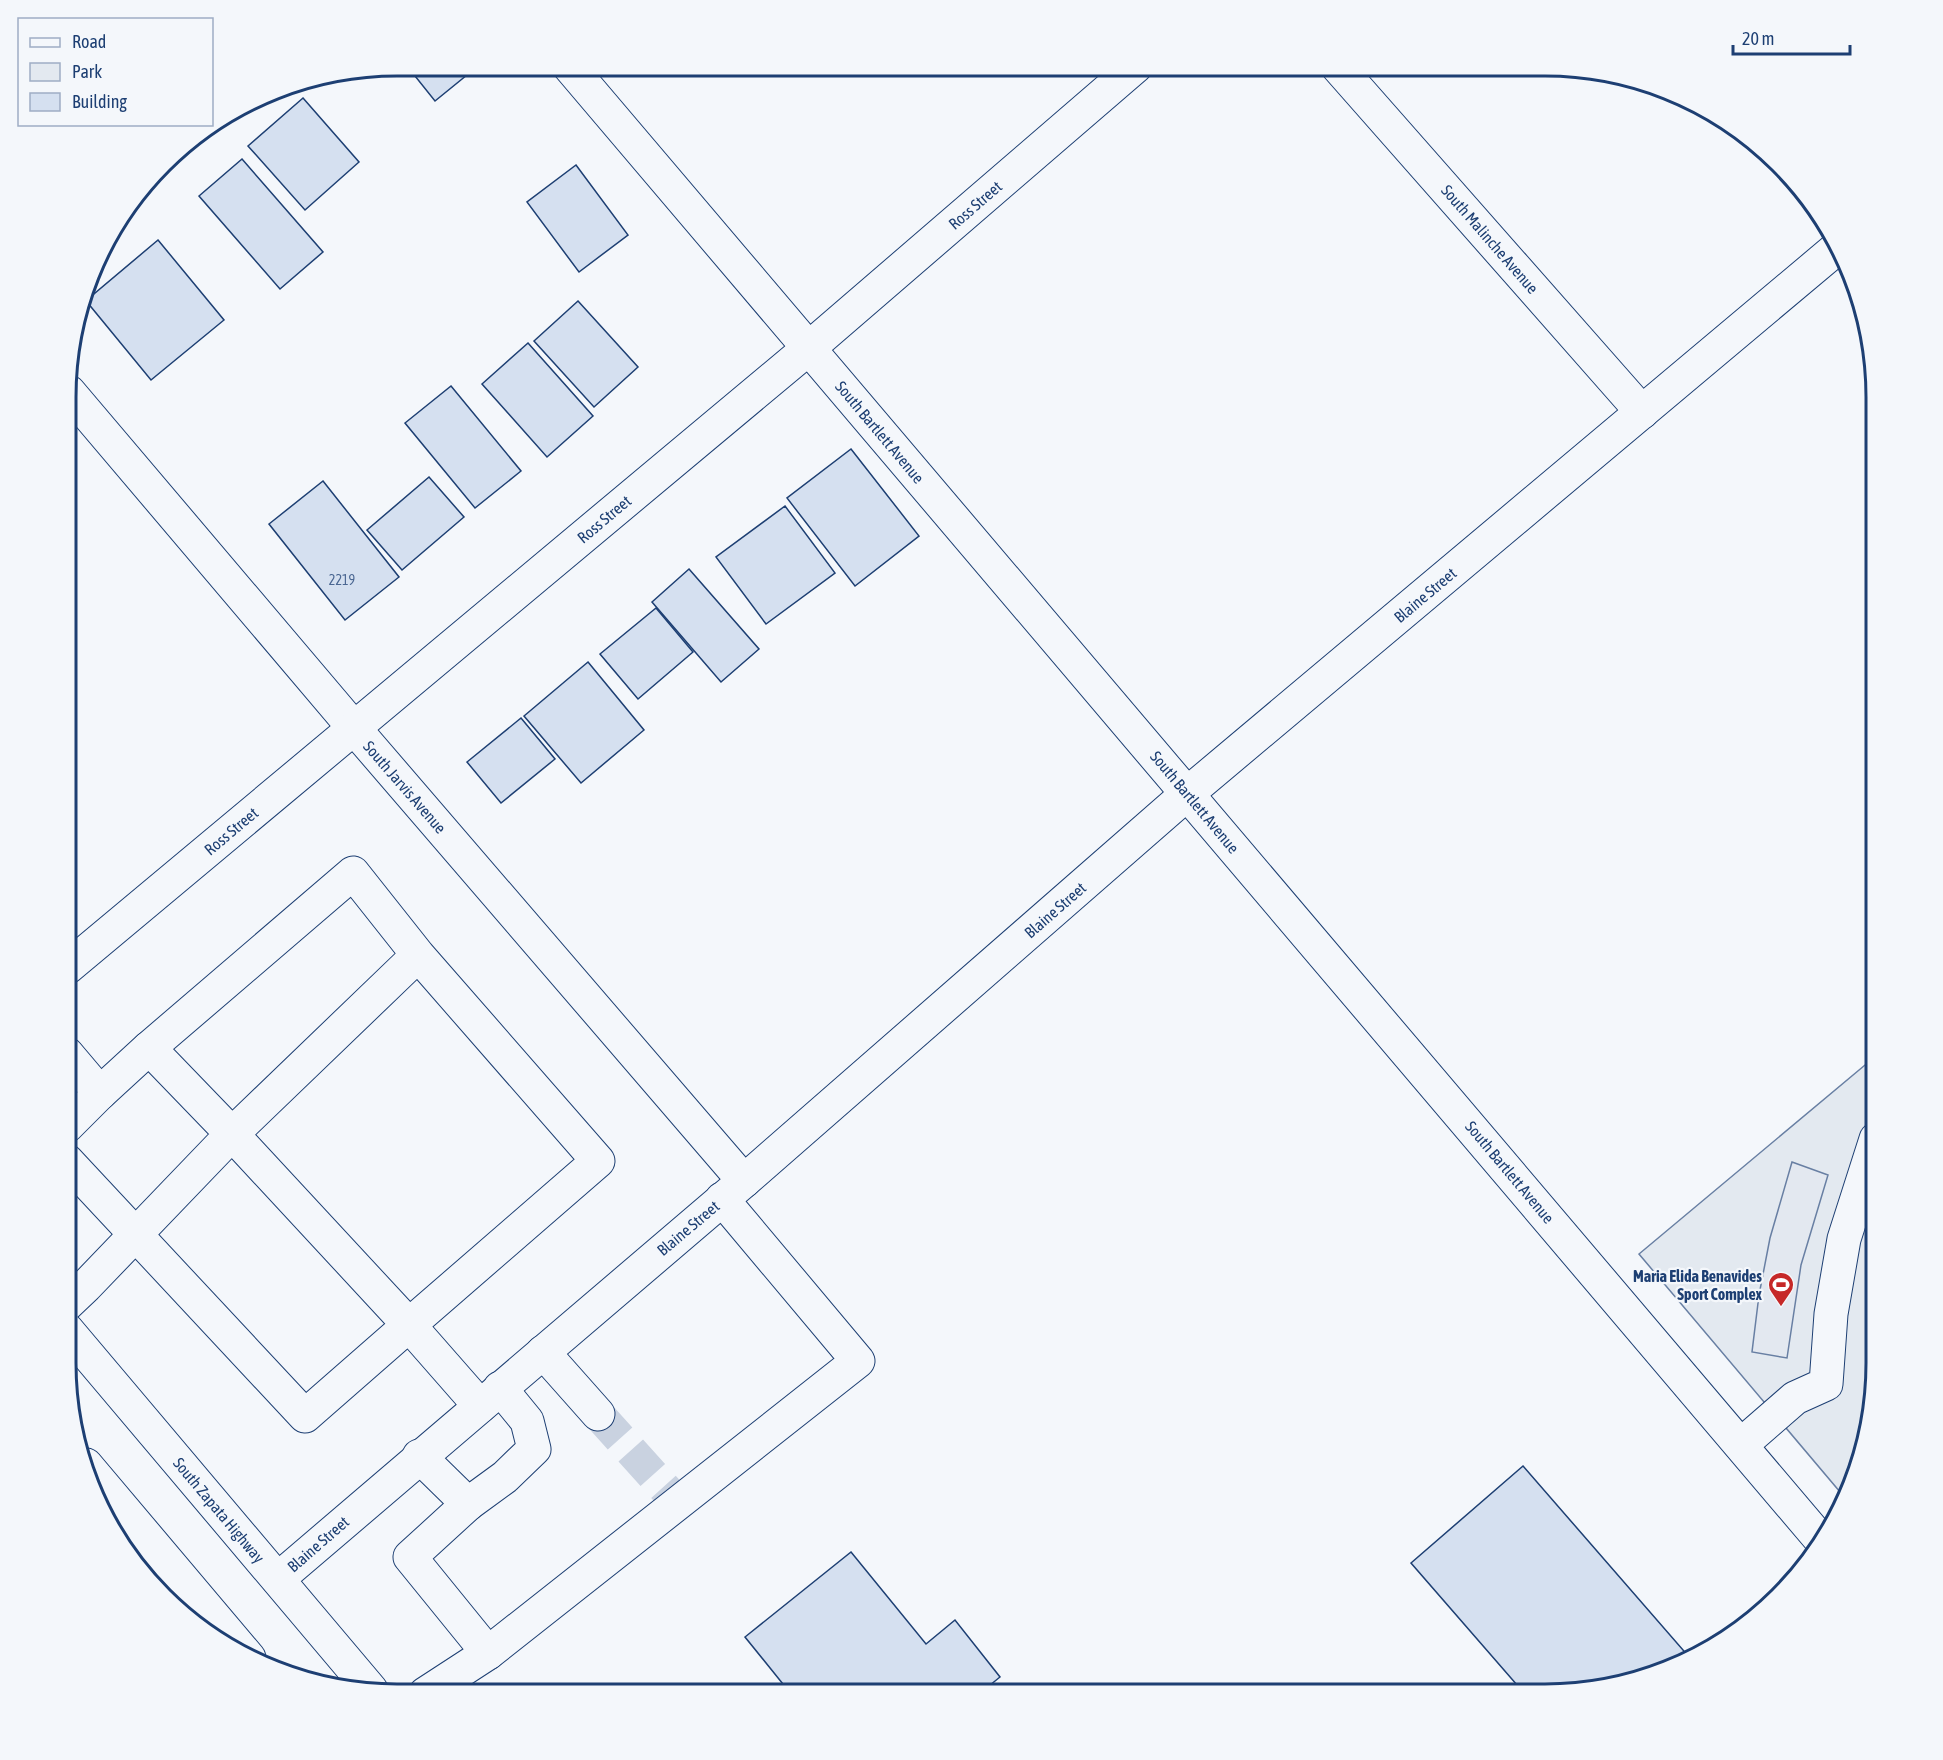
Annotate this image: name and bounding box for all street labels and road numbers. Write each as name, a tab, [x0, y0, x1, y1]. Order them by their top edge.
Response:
street label: Ross Street	[945, 177, 1005, 233]
street label: South Malinche Avenue	[1438, 181, 1542, 297]
street label: South Bartlett Avenue	[832, 377, 928, 487]
street label: Ross Street	[574, 491, 635, 547]
street label: Blaine Street	[1390, 564, 1460, 626]
street label: South Jarvis Avenue	[360, 737, 450, 837]
street label: South Bartlett Avenue	[1147, 747, 1243, 857]
street label: Ross Street	[201, 803, 262, 859]
street label: Blaine Street	[1021, 878, 1090, 941]
street label: South Bartlett Avenue	[1462, 1117, 1558, 1227]
street label: Blaine Street	[653, 1197, 723, 1259]
street label: South Zapata Highway	[169, 1454, 268, 1567]
street label: Blaine Street	[284, 1512, 353, 1575]

